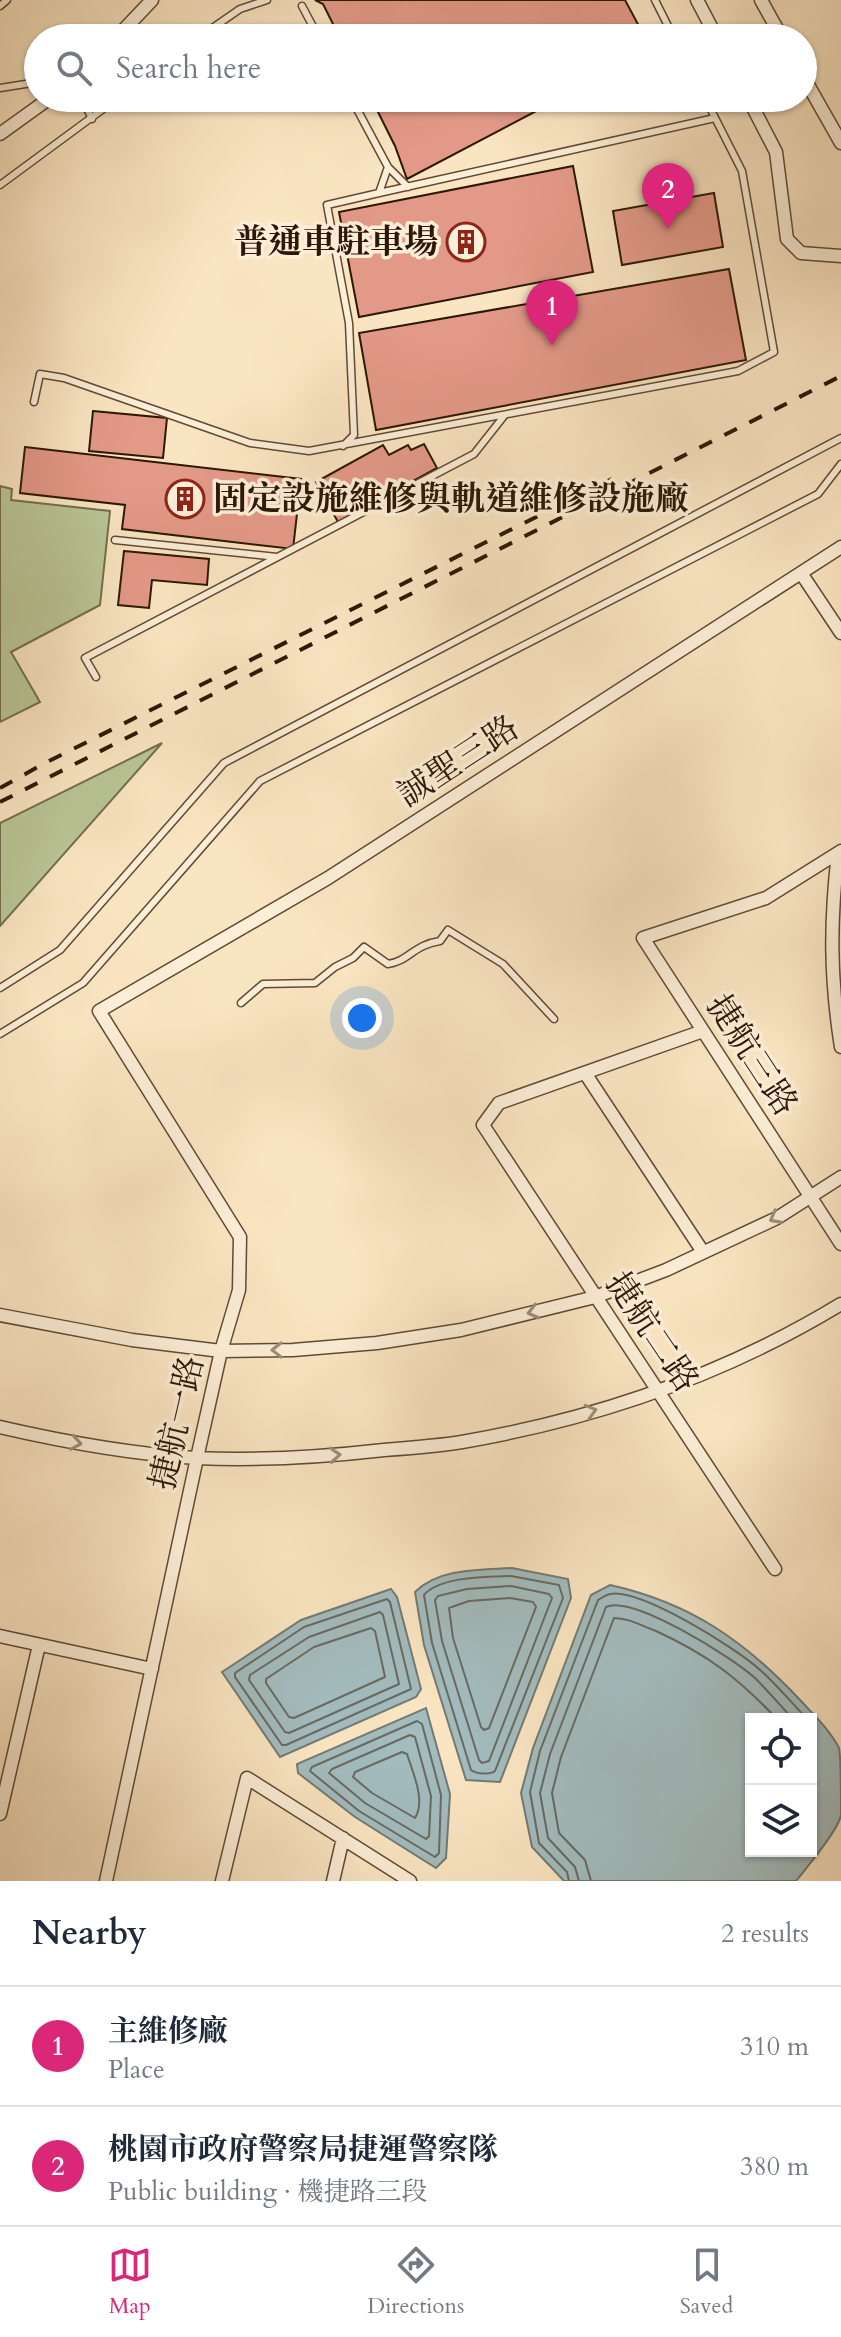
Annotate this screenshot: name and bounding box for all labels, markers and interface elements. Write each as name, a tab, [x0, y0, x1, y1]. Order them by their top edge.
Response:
search box	[24, 24, 817, 112]
icon: search	[52, 46, 96, 90]
text: Search here	[116, 48, 261, 89]
pin: 2	[642, 163, 694, 229]
place label: 普通車駐車場	[234, 219, 438, 265]
building icon: 普通車駐車場	[445, 221, 487, 263]
pin: 1	[526, 280, 578, 346]
place label: 固定設施維修與軌道維修設施廠	[213, 476, 689, 522]
building icon: 固定設施維修與軌道維修設施廠	[164, 478, 206, 520]
street label: 誠聖三路	[388, 705, 528, 817]
street label: 捷航三路	[696, 985, 808, 1125]
your location	[342, 998, 382, 1038]
one-way arrow	[769, 1208, 784, 1224]
street label: 捷航二路	[595, 1263, 709, 1401]
one-way arrow	[527, 1303, 541, 1320]
one-way arrow	[270, 1342, 283, 1359]
street label: 捷航一路	[139, 1352, 215, 1494]
one-way arrow	[584, 1404, 597, 1421]
one-way arrow	[70, 1433, 83, 1450]
one-way arrow	[329, 1447, 342, 1464]
map controls	[745, 1713, 817, 1857]
button: locate	[745, 1713, 817, 1785]
button: layers	[745, 1785, 817, 1857]
text: Nearby	[32, 1910, 147, 1956]
text: 2 results	[721, 1916, 809, 1951]
text: 主維修廠	[108, 2011, 228, 2052]
text: 1	[51, 2029, 65, 2064]
text: 310 m	[740, 2029, 809, 2064]
text: Place	[108, 2052, 165, 2087]
text: 桃園市政府警察局捷運警察隊	[108, 2129, 498, 2170]
text: 2	[51, 2149, 65, 2184]
text: 380 m	[740, 2149, 809, 2184]
text: Public building · 機捷路三段	[108, 2174, 428, 2209]
tab: Map	[108, 2243, 152, 2321]
tab: Directions	[367, 2243, 464, 2321]
tab: Saved	[680, 2243, 733, 2321]

